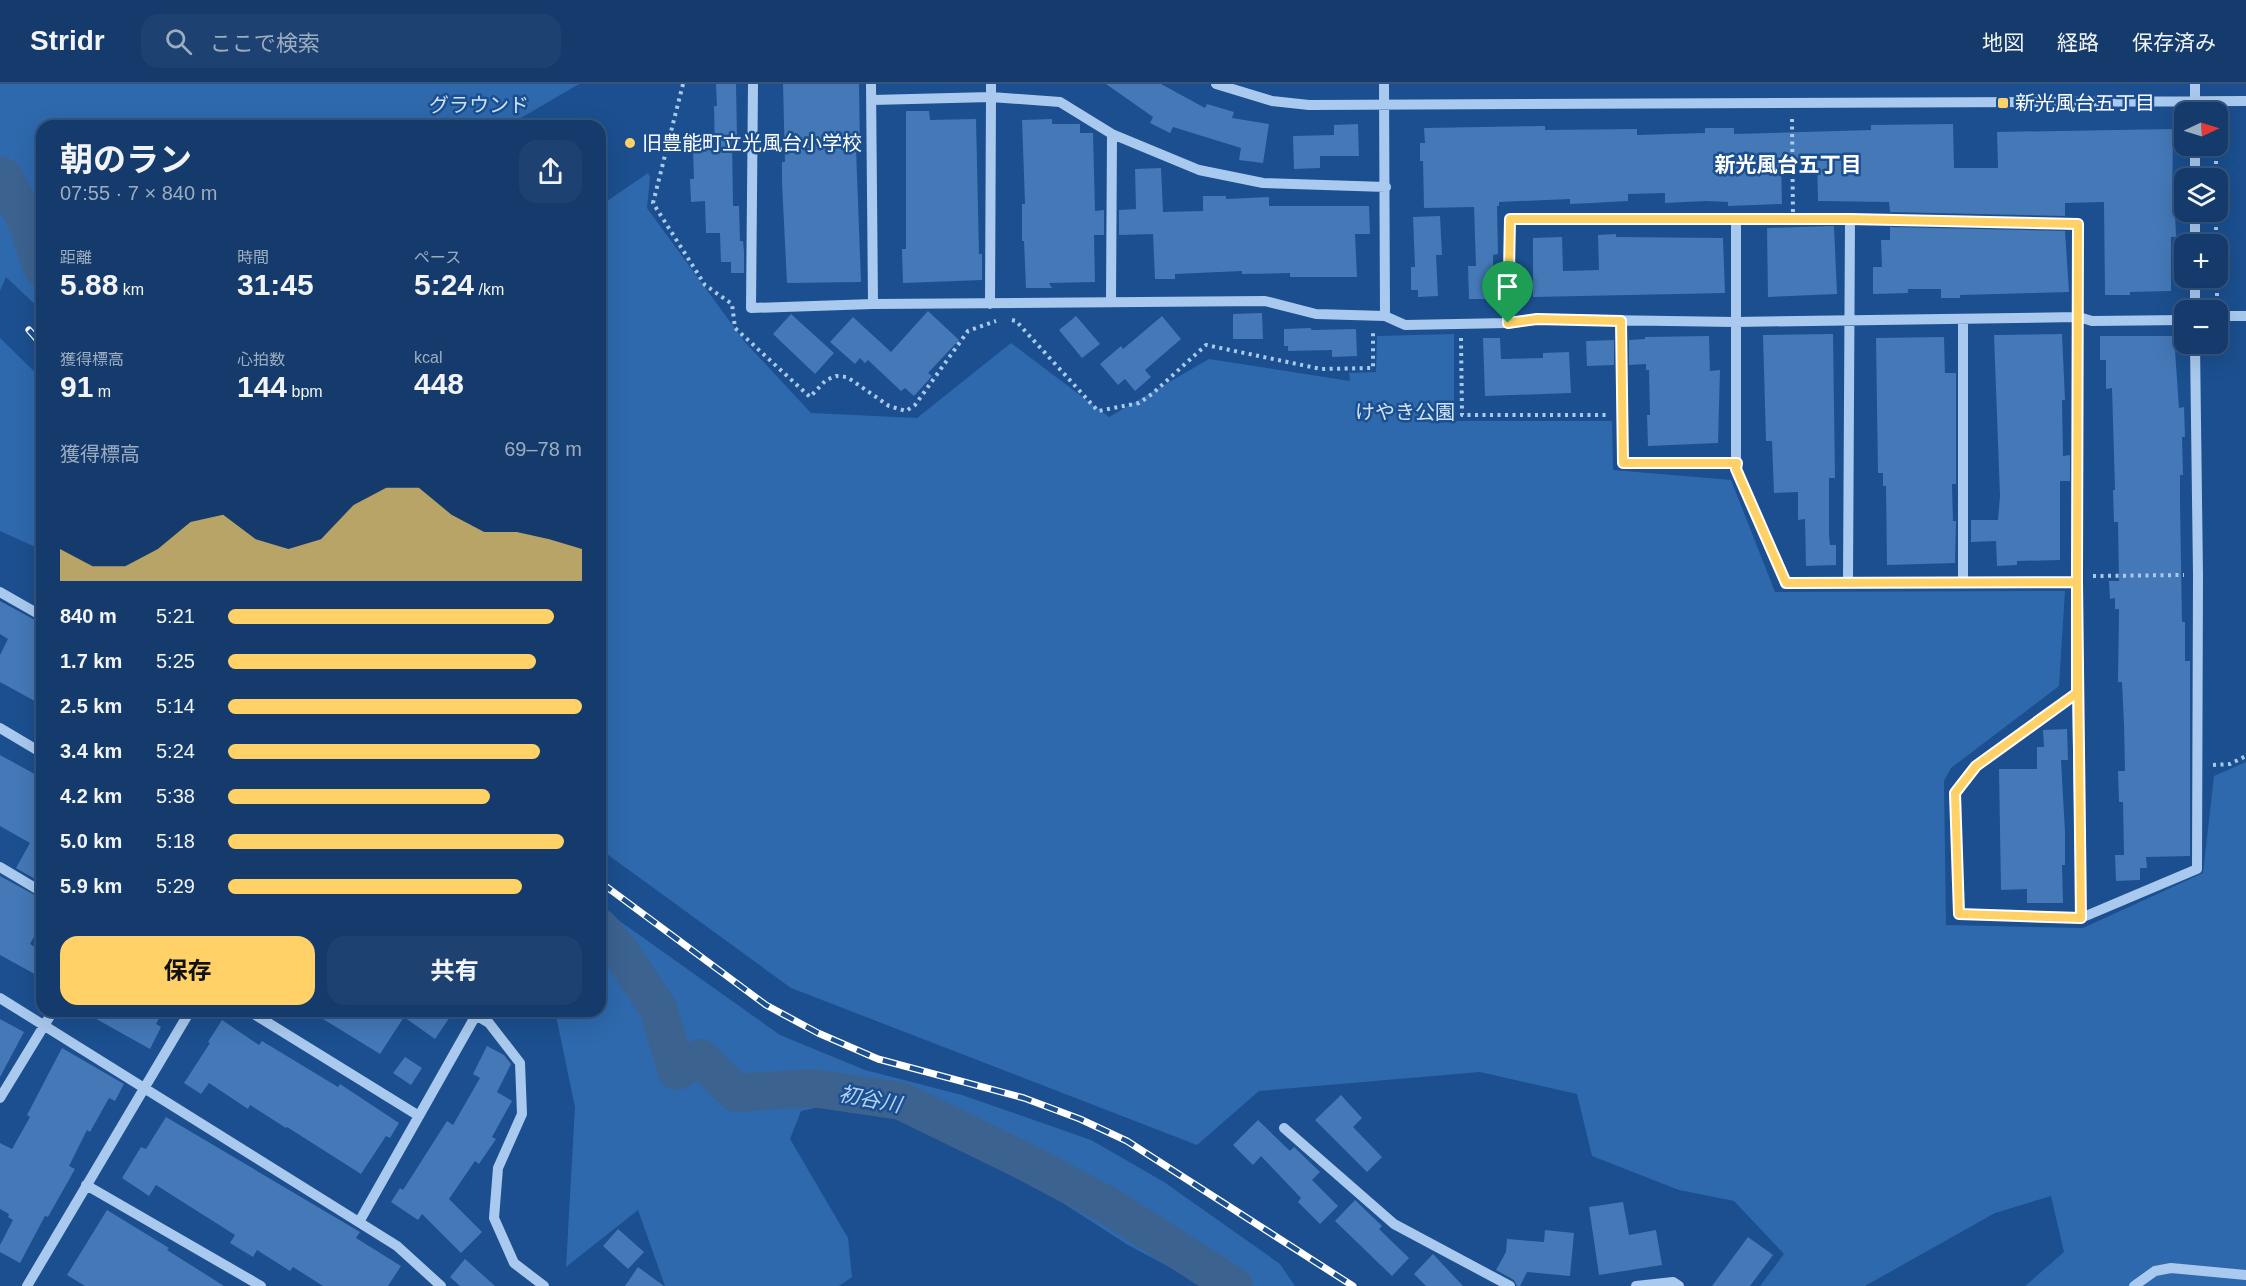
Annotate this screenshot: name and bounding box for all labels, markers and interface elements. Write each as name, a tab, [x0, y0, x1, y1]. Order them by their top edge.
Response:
search box	[141, 14, 561, 68]
text: Stridr	[30, 25, 105, 56]
icon: search	[162, 25, 195, 58]
text: ここで検索	[210, 31, 320, 56]
text: 地図	[1982, 31, 2024, 54]
text: 経路	[2057, 31, 2099, 54]
text: 保存済み	[2132, 31, 2216, 54]
place label: 新光風台五丁目	[2015, 92, 2155, 114]
park label: グラウンド	[429, 94, 529, 116]
marker: 新光風台五丁目	[1996, 96, 2010, 110]
north arrow	[2174, 102, 2228, 156]
map controls	[2174, 102, 2228, 354]
place label: 旧豊能町立光風台小学校	[642, 132, 862, 154]
marker: 旧豊能町立光風台小学校	[623, 136, 637, 150]
button: share	[519, 140, 582, 203]
text: 朝のラン	[60, 141, 192, 178]
district label: 新光風台五丁目	[1715, 153, 1862, 176]
button: layers	[2174, 168, 2228, 222]
text: 07:55 · 7 × 840 m	[60, 182, 217, 204]
button: +	[2174, 234, 2228, 288]
text: 距離	[60, 249, 92, 266]
text: 時間	[237, 249, 269, 266]
text: ペース	[414, 249, 461, 266]
pin	[1482, 261, 1533, 323]
text: 5.88	[60, 268, 118, 301]
text: 31:45	[237, 268, 314, 301]
text: 5:24	[414, 268, 474, 301]
icon: arrive	[1491, 270, 1524, 303]
text: km	[118, 281, 144, 298]
text: /km	[474, 281, 504, 298]
button: −	[2174, 300, 2228, 354]
text: kcal	[414, 349, 442, 366]
text: 獲得標高	[60, 351, 124, 368]
text: 心拍数	[237, 351, 285, 368]
text: 448	[414, 367, 464, 400]
text: 91	[60, 370, 93, 403]
text: 144	[237, 370, 287, 403]
text: m	[93, 383, 111, 400]
text: bpm	[287, 383, 323, 400]
park label: けやき公園	[1355, 401, 1455, 423]
text: 69–78 m	[504, 438, 582, 460]
text: 獲得標高	[60, 443, 140, 465]
text: 840 m	[60, 605, 117, 627]
text: 5:21	[156, 605, 195, 627]
text: 1.7 km	[60, 650, 122, 672]
text: 5:25	[156, 650, 195, 672]
text: 2.5 km	[60, 695, 122, 717]
text: 5:14	[156, 695, 195, 717]
text: 3.4 km	[60, 740, 122, 762]
text: 5:24	[156, 740, 195, 762]
text: 4.2 km	[60, 785, 122, 807]
text: 5:38	[156, 785, 195, 807]
text: 5.0 km	[60, 830, 122, 852]
text: 5:18	[156, 830, 195, 852]
text: 5.9 km	[60, 875, 122, 897]
text: 5:29	[156, 875, 195, 897]
button: 保存	[60, 936, 315, 1005]
button: 共有	[327, 936, 582, 1005]
water label: 初谷川	[837, 1082, 905, 1117]

